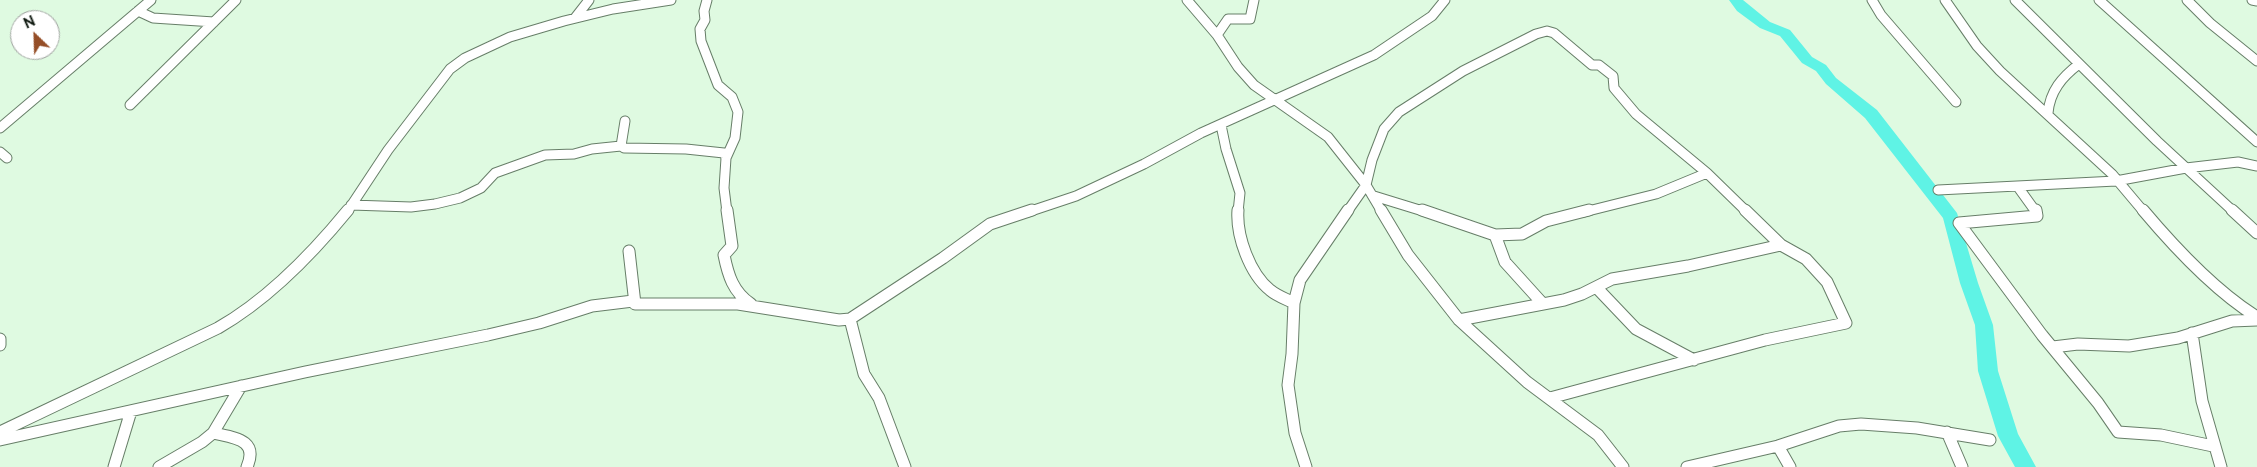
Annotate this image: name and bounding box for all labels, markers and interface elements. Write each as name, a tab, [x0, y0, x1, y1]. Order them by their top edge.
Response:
north arrow	[10, 10, 60, 60]
text: N	[21, 13, 37, 32]

